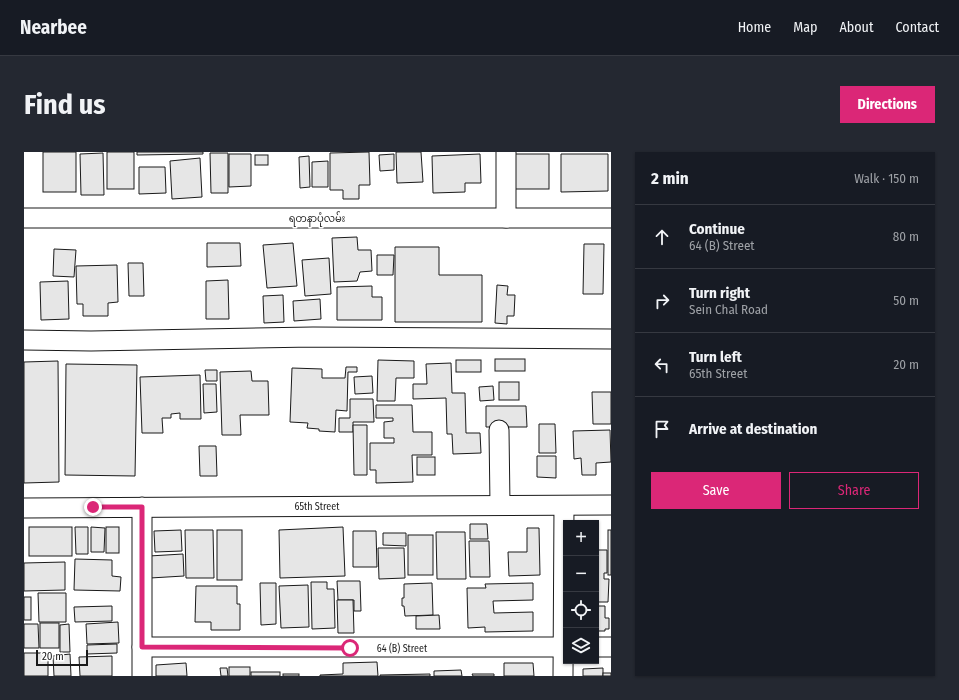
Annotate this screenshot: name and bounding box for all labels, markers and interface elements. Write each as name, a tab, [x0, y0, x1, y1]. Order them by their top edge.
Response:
text: Nearbee	[20, 16, 87, 39]
text: Home	[738, 19, 771, 36]
text: Map	[793, 19, 817, 36]
text: About	[839, 19, 874, 36]
text: Contact	[896, 19, 939, 36]
button: Directions	[840, 86, 935, 123]
text: Find us	[24, 88, 106, 121]
text: 2 min	[651, 168, 689, 189]
text: Walk · 150 m	[854, 171, 919, 186]
street label: ရတနာပုံလမ်း	[289, 211, 345, 227]
text: Continue	[689, 220, 745, 238]
icon: ahead	[651, 226, 673, 248]
text: 80 m	[893, 229, 919, 244]
text: 64 (B) Street	[689, 238, 755, 253]
text: Turn right	[689, 284, 750, 302]
icon: right	[651, 290, 673, 312]
text: 50 m	[893, 293, 919, 308]
text: Sein Chal Road	[689, 302, 768, 317]
text: Turn left	[689, 348, 742, 366]
icon: left	[651, 354, 673, 376]
text: 20 m	[893, 357, 919, 372]
text: 65th Street	[689, 366, 747, 381]
icon: arrive	[651, 418, 673, 440]
text: Arrive at destination	[689, 420, 817, 438]
button: Save	[651, 472, 781, 509]
button: Share	[789, 472, 919, 509]
route end	[84, 498, 102, 516]
street label: 65th Street	[295, 501, 340, 513]
map controls	[563, 520, 599, 664]
button: +	[563, 520, 599, 556]
button: −	[563, 556, 599, 592]
button: locate	[563, 592, 599, 628]
button: layers	[563, 628, 599, 664]
route start	[341, 639, 359, 657]
street label: 64 (B) Street	[377, 642, 428, 655]
scale bar	[36, 648, 88, 667]
text: 20 m	[42, 650, 64, 663]

